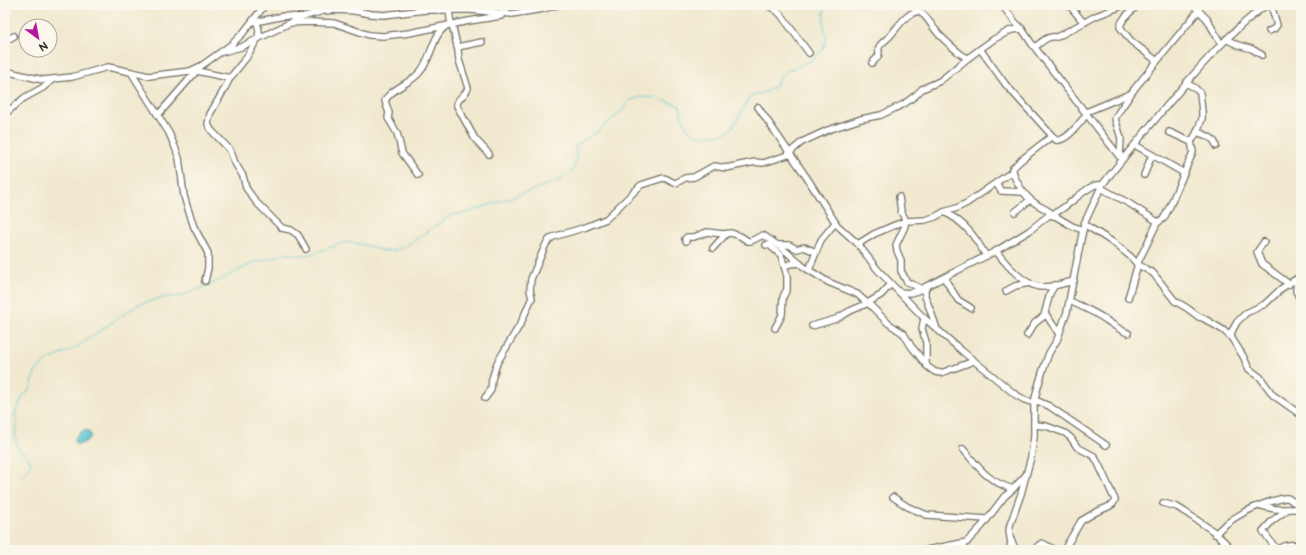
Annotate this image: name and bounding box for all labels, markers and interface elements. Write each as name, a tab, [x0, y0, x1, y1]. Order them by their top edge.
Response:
north arrow	[18, 18, 58, 58]
text: N	[36, 38, 50, 54]

